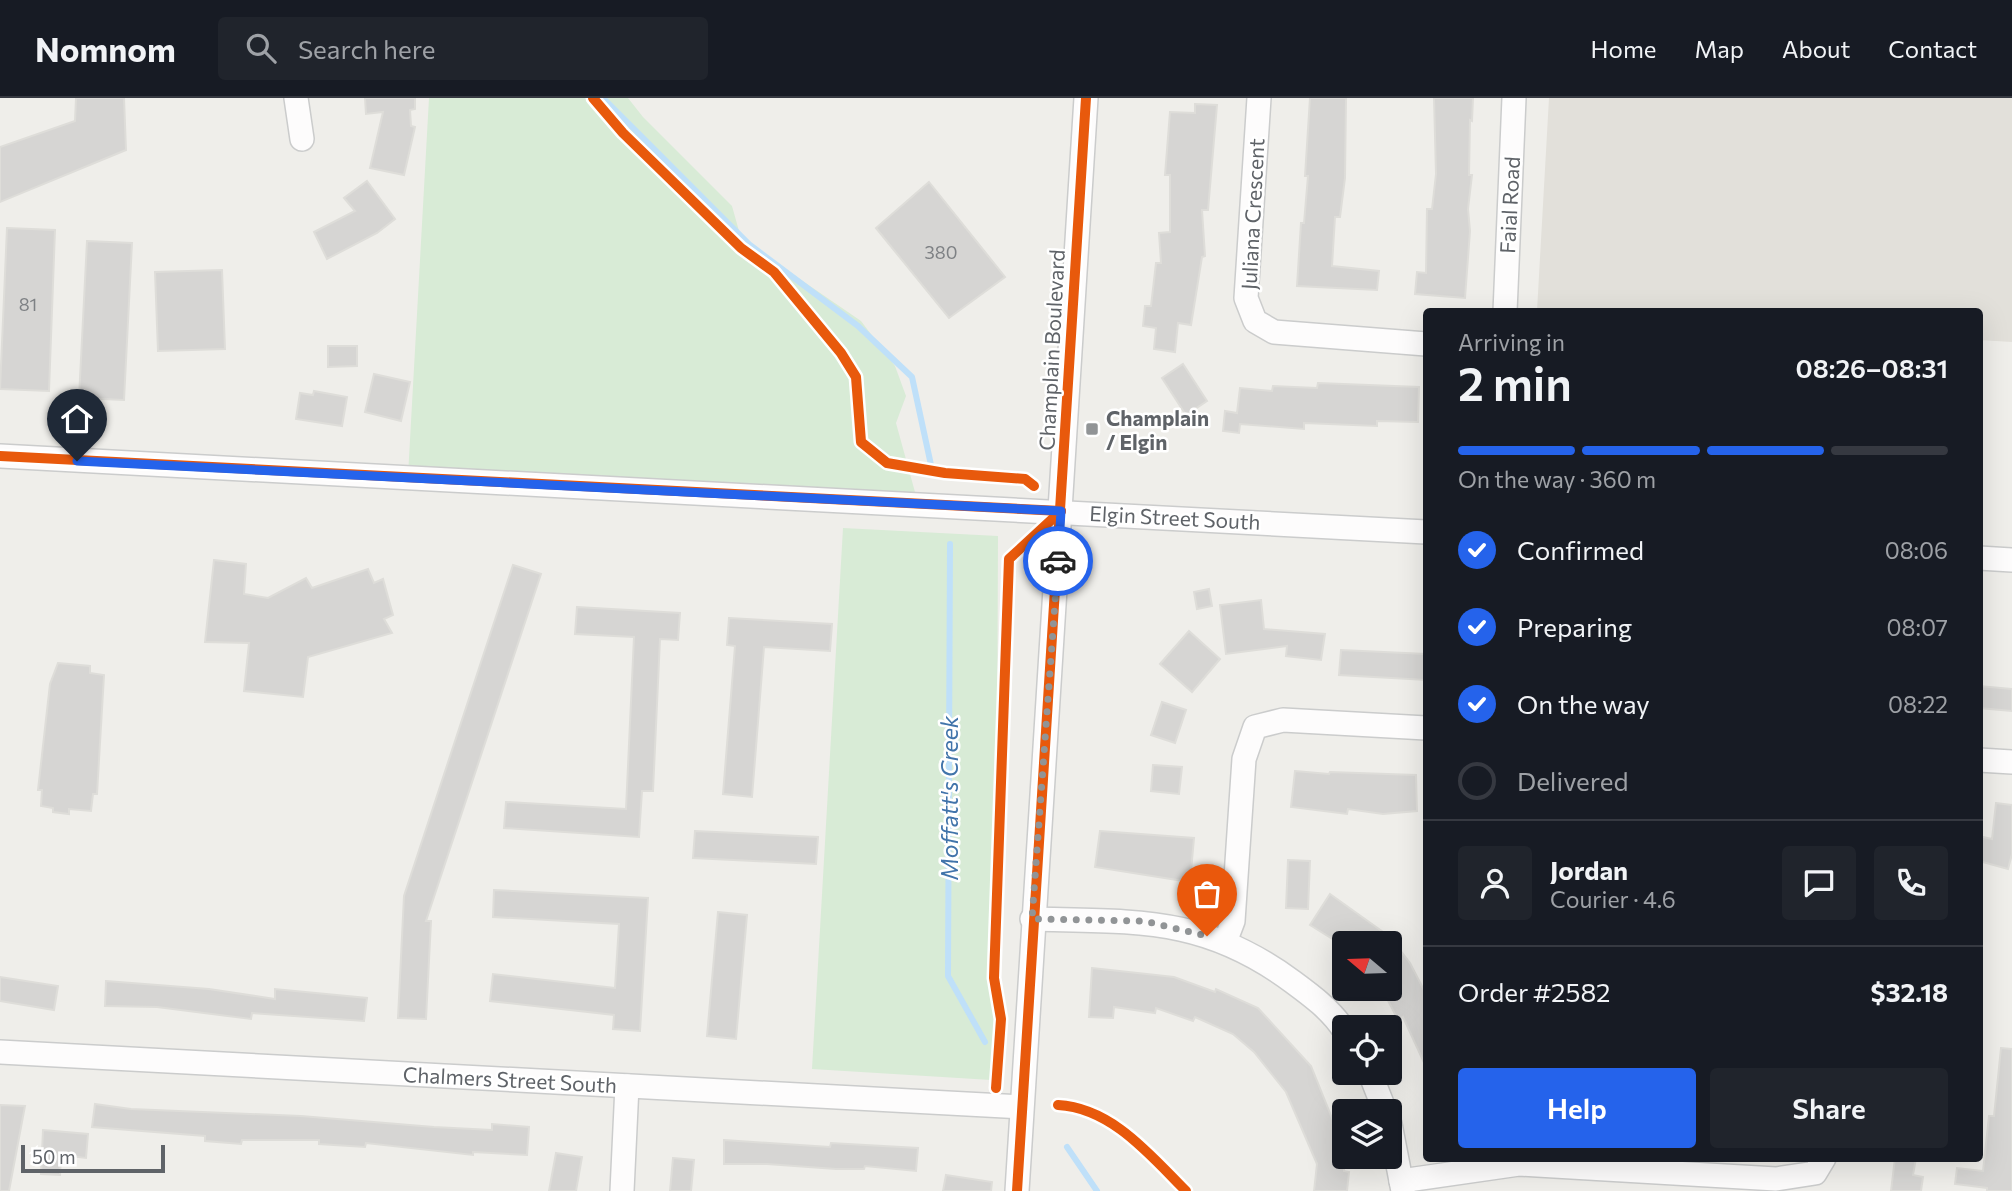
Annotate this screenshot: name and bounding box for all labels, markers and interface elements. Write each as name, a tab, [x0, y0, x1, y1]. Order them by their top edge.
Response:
search box	[218, 17, 708, 80]
text: Nomnom	[35, 28, 176, 69]
icon: search	[242, 29, 280, 67]
text: Search here	[298, 33, 435, 64]
text: Home	[1591, 34, 1657, 63]
text: Map	[1695, 34, 1744, 63]
text: About	[1782, 34, 1850, 63]
text: Contact	[1888, 34, 1977, 63]
street label: Juliana Crescent	[1236, 138, 1268, 290]
street label: Faial Road	[1494, 156, 1524, 254]
house number: 380	[925, 241, 957, 263]
street label: Champlain Boulevard	[1033, 249, 1069, 451]
house number: 81	[19, 293, 37, 315]
text: Arriving in	[1458, 328, 1565, 356]
text: 08:26–08:31	[1796, 352, 1948, 383]
text: 2 min	[1458, 354, 1572, 410]
pin	[47, 389, 107, 461]
icon: home	[58, 400, 96, 438]
place label: Champlain / Elgin	[1106, 405, 1209, 454]
marker: Champlain / Elgin	[1084, 421, 1100, 437]
text: On the way · 360 m	[1458, 465, 1656, 493]
street label: Elgin Street South	[1089, 500, 1261, 534]
courier	[1023, 526, 1093, 596]
icon: check	[1458, 531, 1496, 569]
text: Confirmed	[1517, 534, 1644, 565]
text: 08:06	[1885, 536, 1948, 564]
icon: car	[1039, 542, 1077, 580]
icon: check	[1458, 608, 1496, 646]
text: Preparing	[1517, 611, 1632, 642]
text: 08:07	[1887, 613, 1948, 641]
icon: check	[1458, 685, 1496, 723]
text: On the way	[1517, 688, 1650, 719]
text: 08:22	[1888, 690, 1948, 718]
water label: Moffatt's Creek	[935, 715, 963, 880]
text: Delivered	[1517, 765, 1628, 796]
button: person	[1458, 846, 1532, 920]
button: chat	[1782, 846, 1856, 920]
button: phone	[1874, 846, 1948, 920]
text: Jordan	[1550, 854, 1628, 885]
pin	[1177, 864, 1237, 936]
icon: bag	[1188, 875, 1226, 913]
text: Courier · 4.6	[1550, 885, 1676, 913]
north arrow	[1332, 931, 1402, 1001]
map controls	[1332, 931, 1402, 1169]
text: Order #2582	[1458, 976, 1611, 1007]
text: $32.18	[1870, 976, 1948, 1007]
button: locate	[1332, 1015, 1402, 1085]
street label: Chalmers Street South	[402, 1061, 618, 1097]
button: Help	[1458, 1068, 1696, 1148]
button: Share	[1710, 1068, 1948, 1148]
button: layers	[1332, 1099, 1402, 1169]
scale bar	[21, 1142, 164, 1174]
text: 50 m	[32, 1145, 76, 1168]

